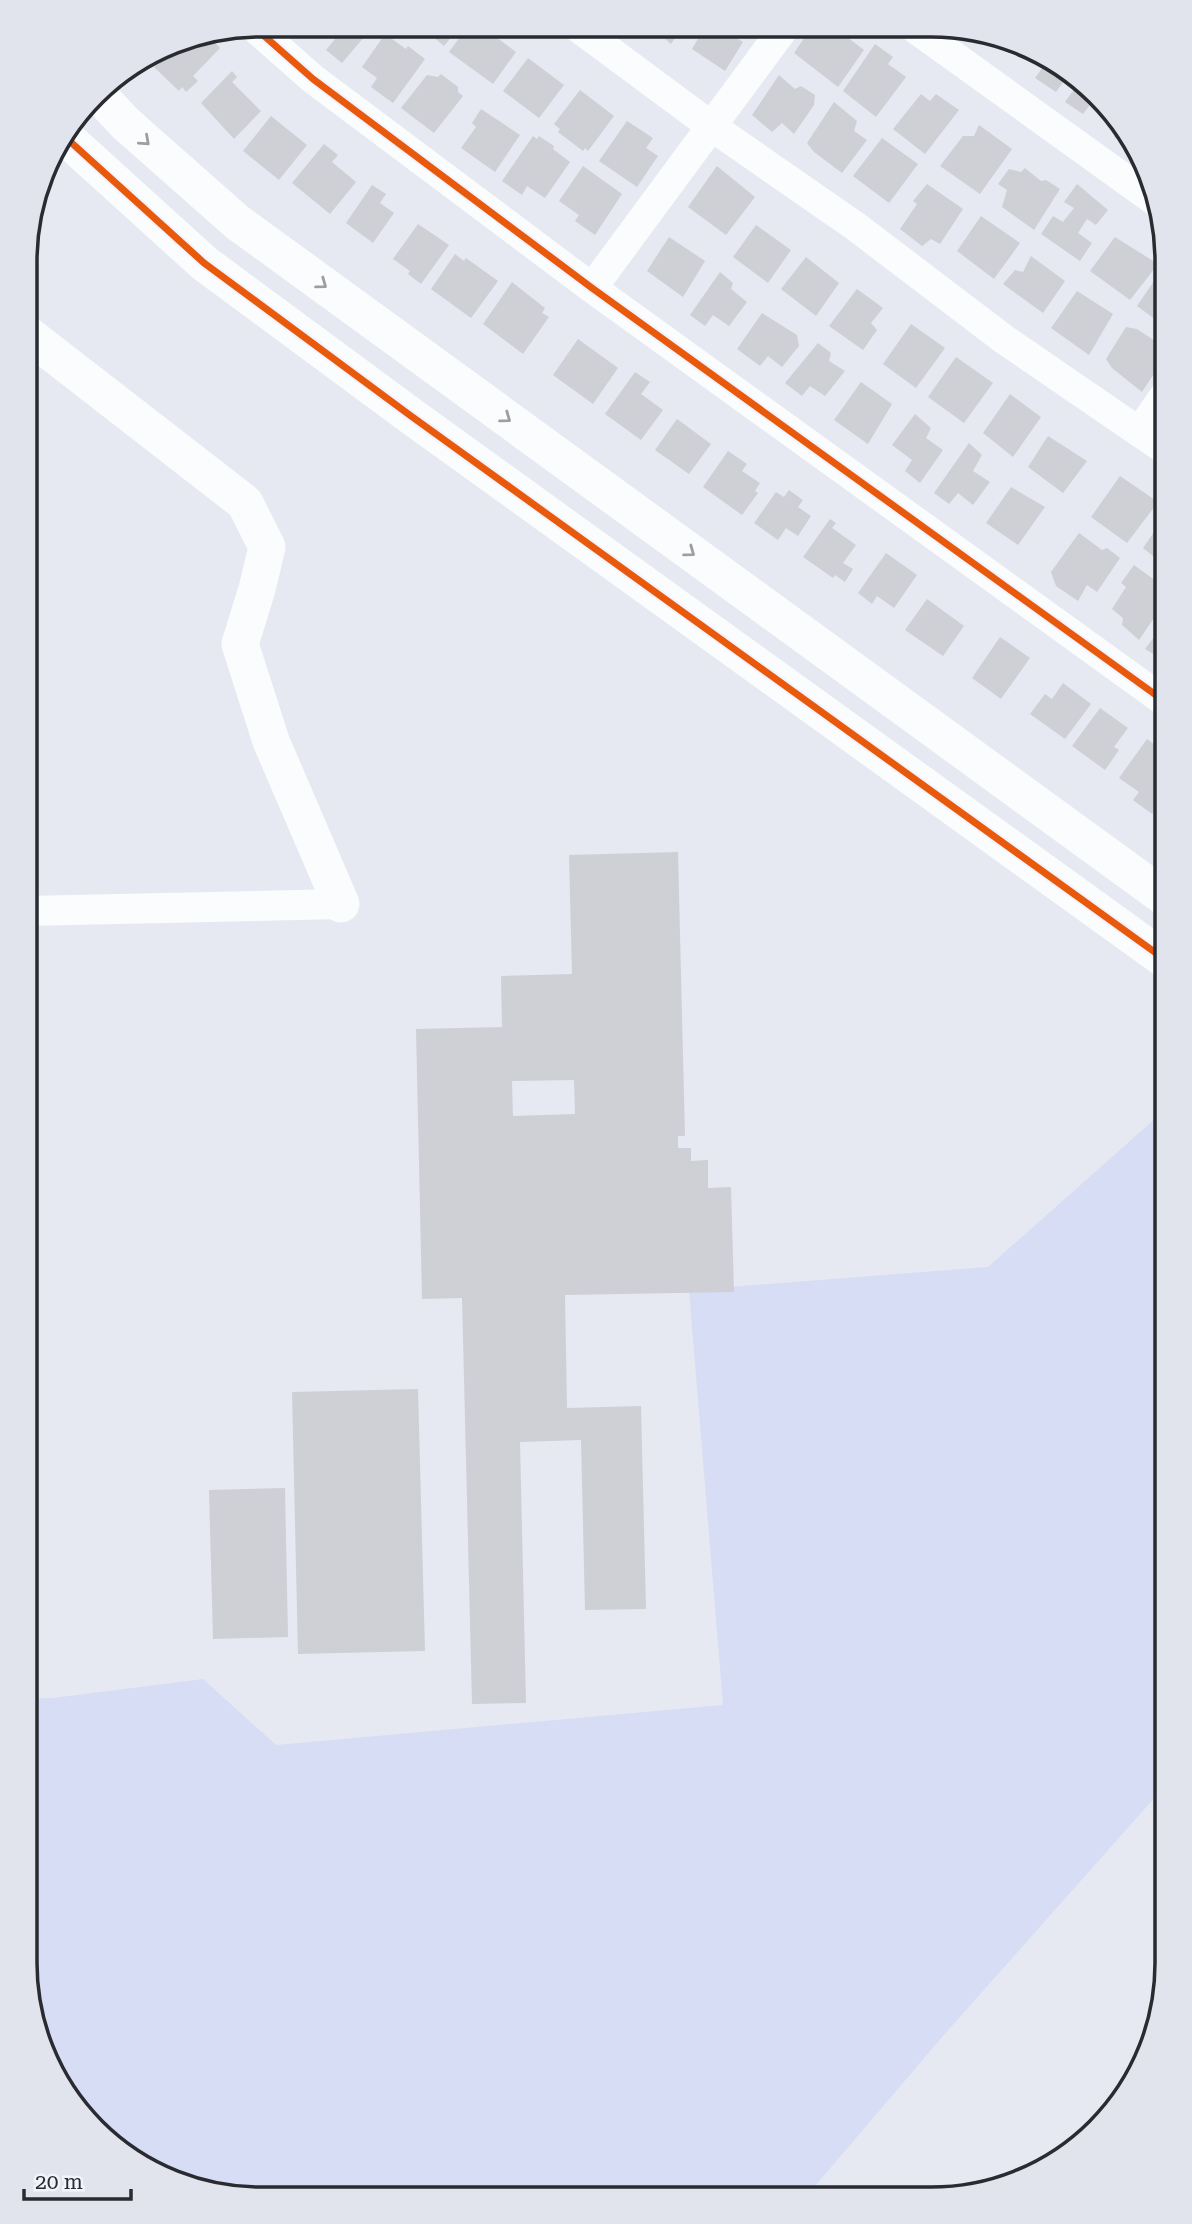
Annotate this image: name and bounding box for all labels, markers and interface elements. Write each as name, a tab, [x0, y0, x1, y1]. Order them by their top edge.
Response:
one-way arrow	[137, 133, 150, 145]
one-way arrow	[314, 276, 327, 288]
one-way arrow	[498, 410, 511, 422]
one-way arrow	[682, 543, 695, 556]
scale bar	[24, 2158, 131, 2202]
text: 20 m	[35, 2170, 83, 2194]

